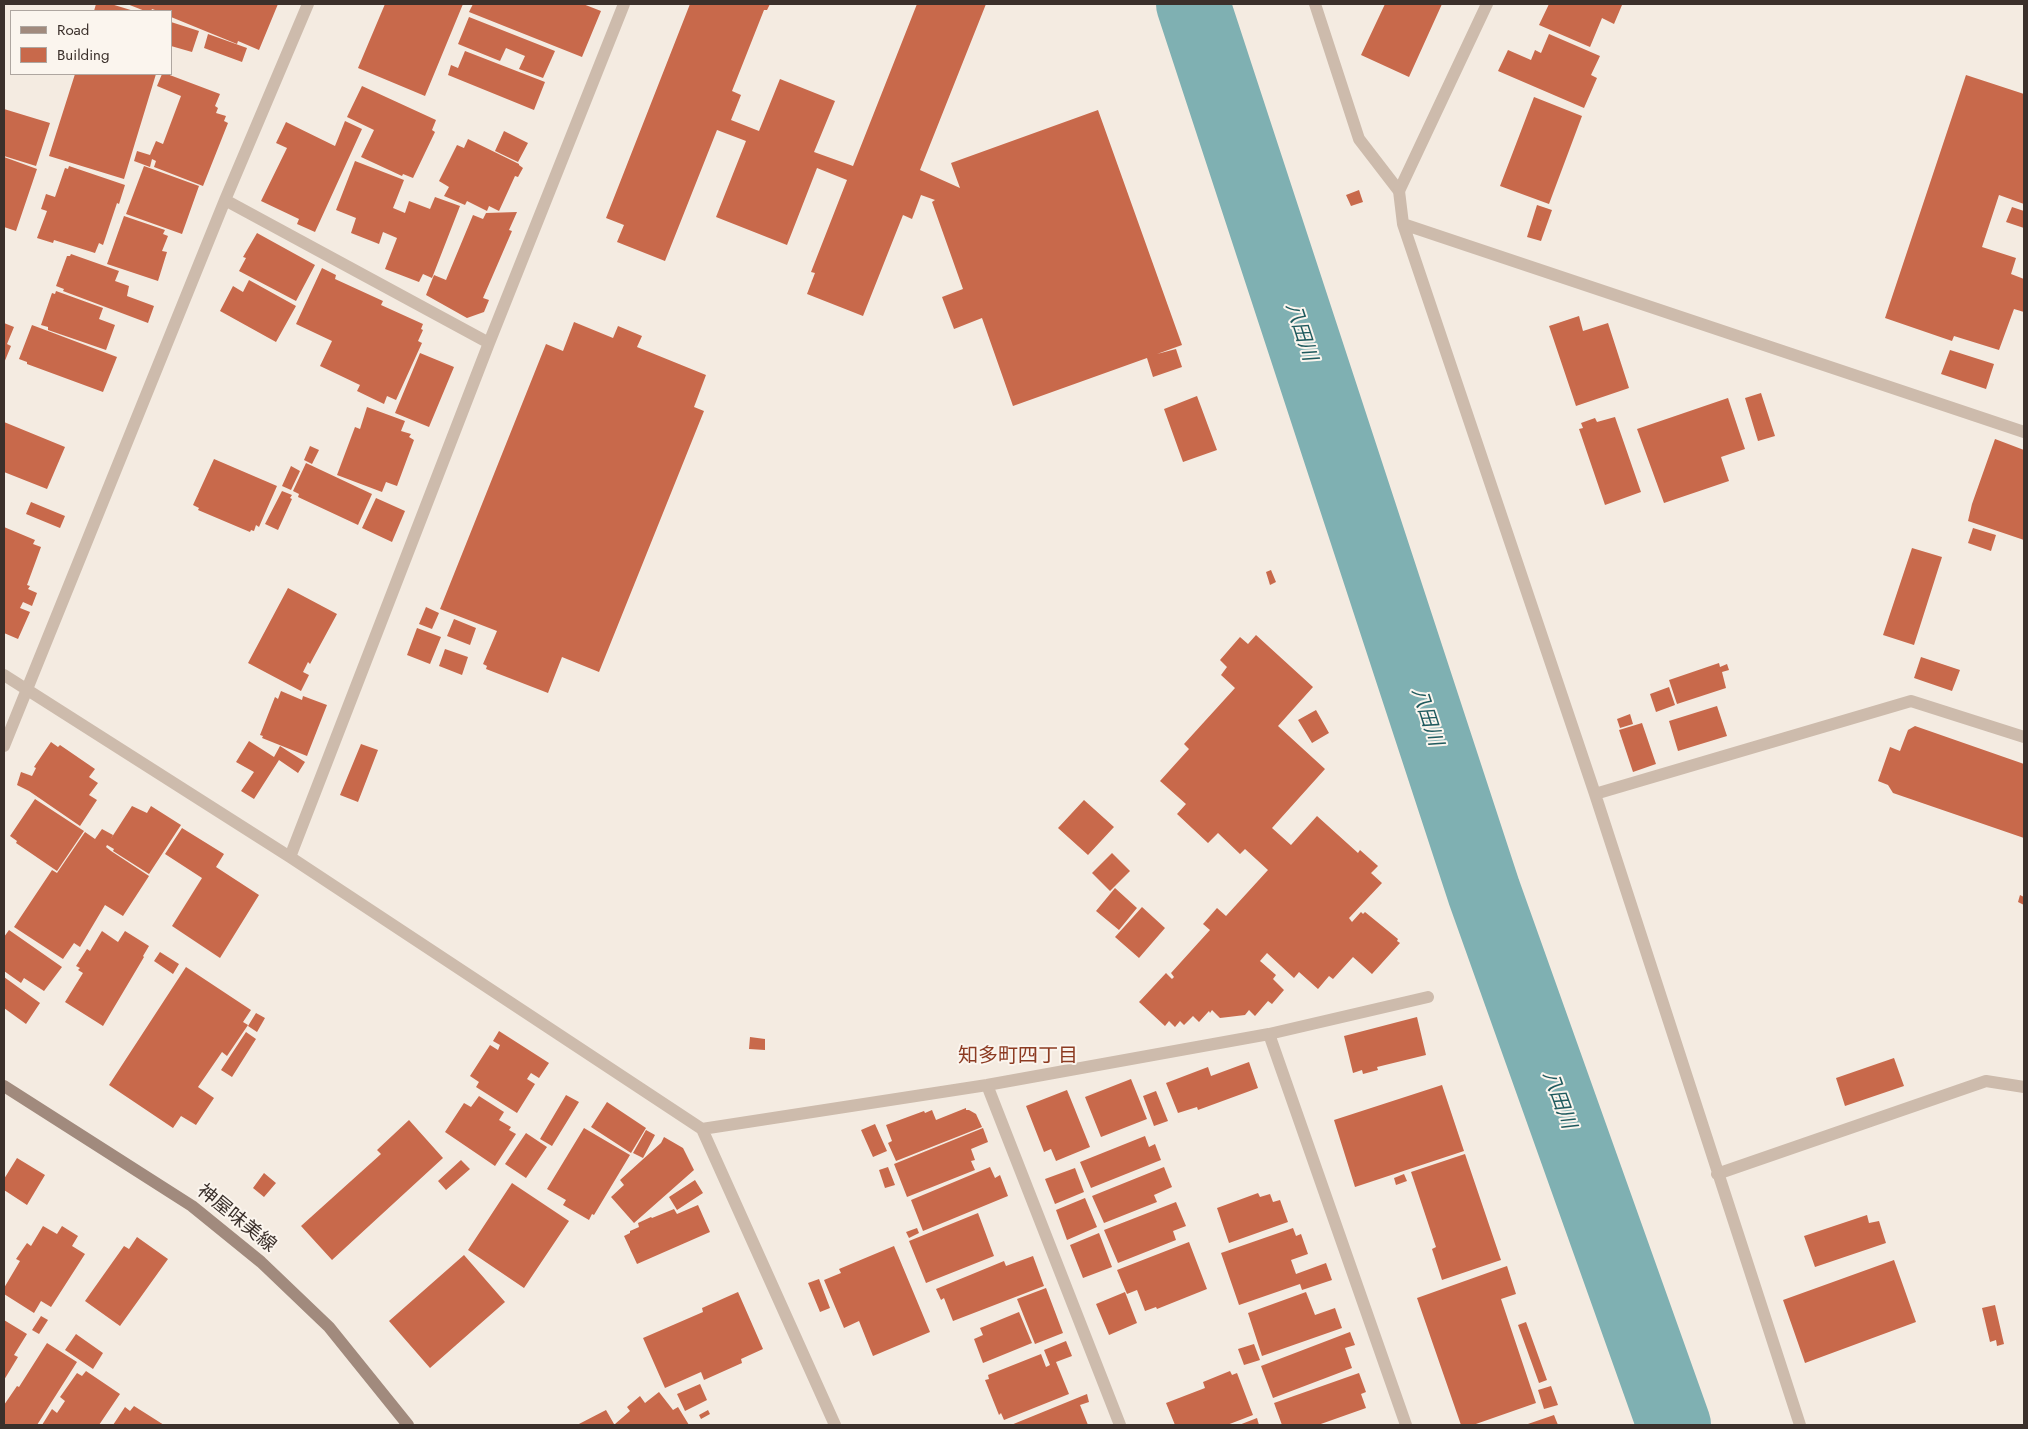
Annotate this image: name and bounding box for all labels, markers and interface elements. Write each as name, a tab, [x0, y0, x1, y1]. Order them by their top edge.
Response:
legend	[10, 10, 172, 75]
text: Road	[57, 19, 89, 41]
text: Building	[57, 44, 109, 66]
water label: 八田川	[1279, 300, 1321, 364]
water label: 八田川	[1405, 685, 1447, 749]
district label: 知多町四丁目	[958, 1045, 1078, 1069]
water label: 八田川	[1536, 1068, 1580, 1132]
street label: 神屋味美線	[192, 1180, 280, 1258]

